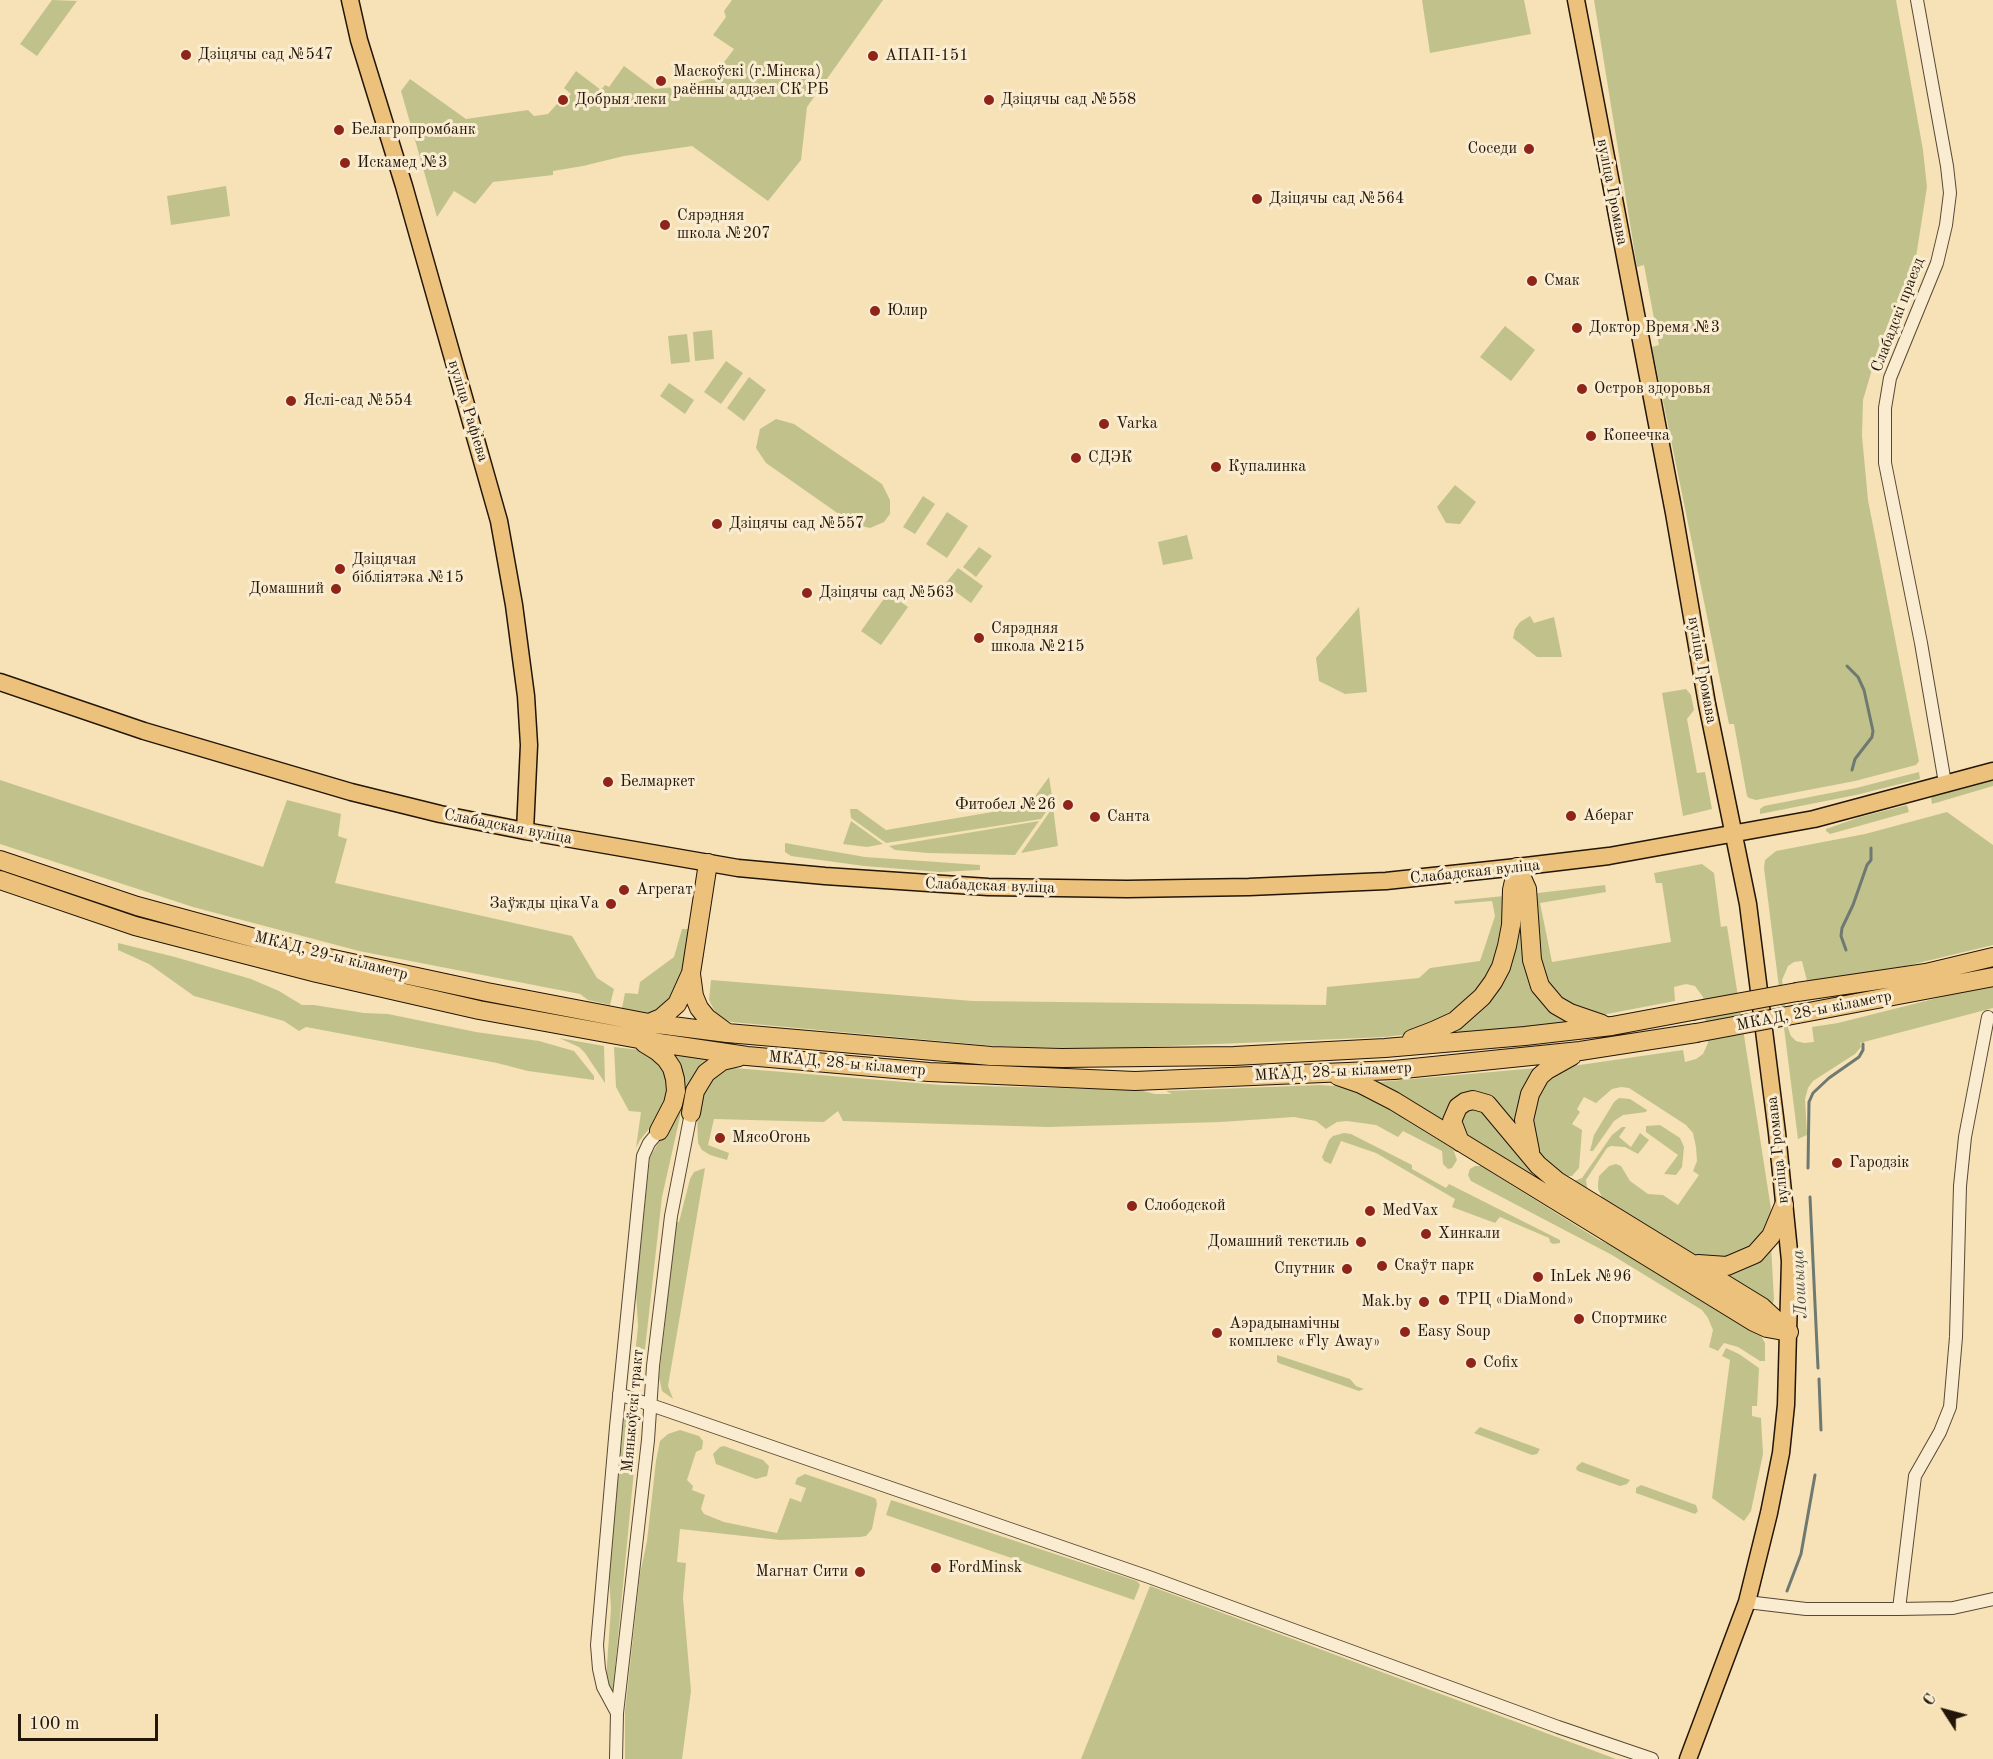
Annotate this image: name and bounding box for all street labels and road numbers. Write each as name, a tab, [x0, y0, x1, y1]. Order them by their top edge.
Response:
street label: вуліца Громава	[1592, 137, 1632, 247]
street label: Слабадскі праезд	[1867, 255, 1929, 375]
street label: вуліца Рафіева	[443, 358, 493, 464]
street label: вуліца Громава	[1683, 615, 1721, 725]
street label: Слабадская вуліца	[442, 805, 574, 849]
street label: Слабадская вуліца	[1409, 856, 1541, 888]
street label: Слабадская вуліца	[925, 874, 1055, 898]
street label: МКАД, 29-ы кіламетр	[252, 928, 410, 984]
street label: МКАД, 28-ы кіламетр	[1735, 987, 1893, 1035]
street label: МКАД, 28-ы кіламетр	[768, 1048, 926, 1080]
street label: МКАД, 28-ы кіламетр	[1254, 1058, 1412, 1086]
street label: вуліца Громава	[1763, 1095, 1793, 1205]
street label: Мянькоўскі тракт	[618, 1349, 648, 1473]

